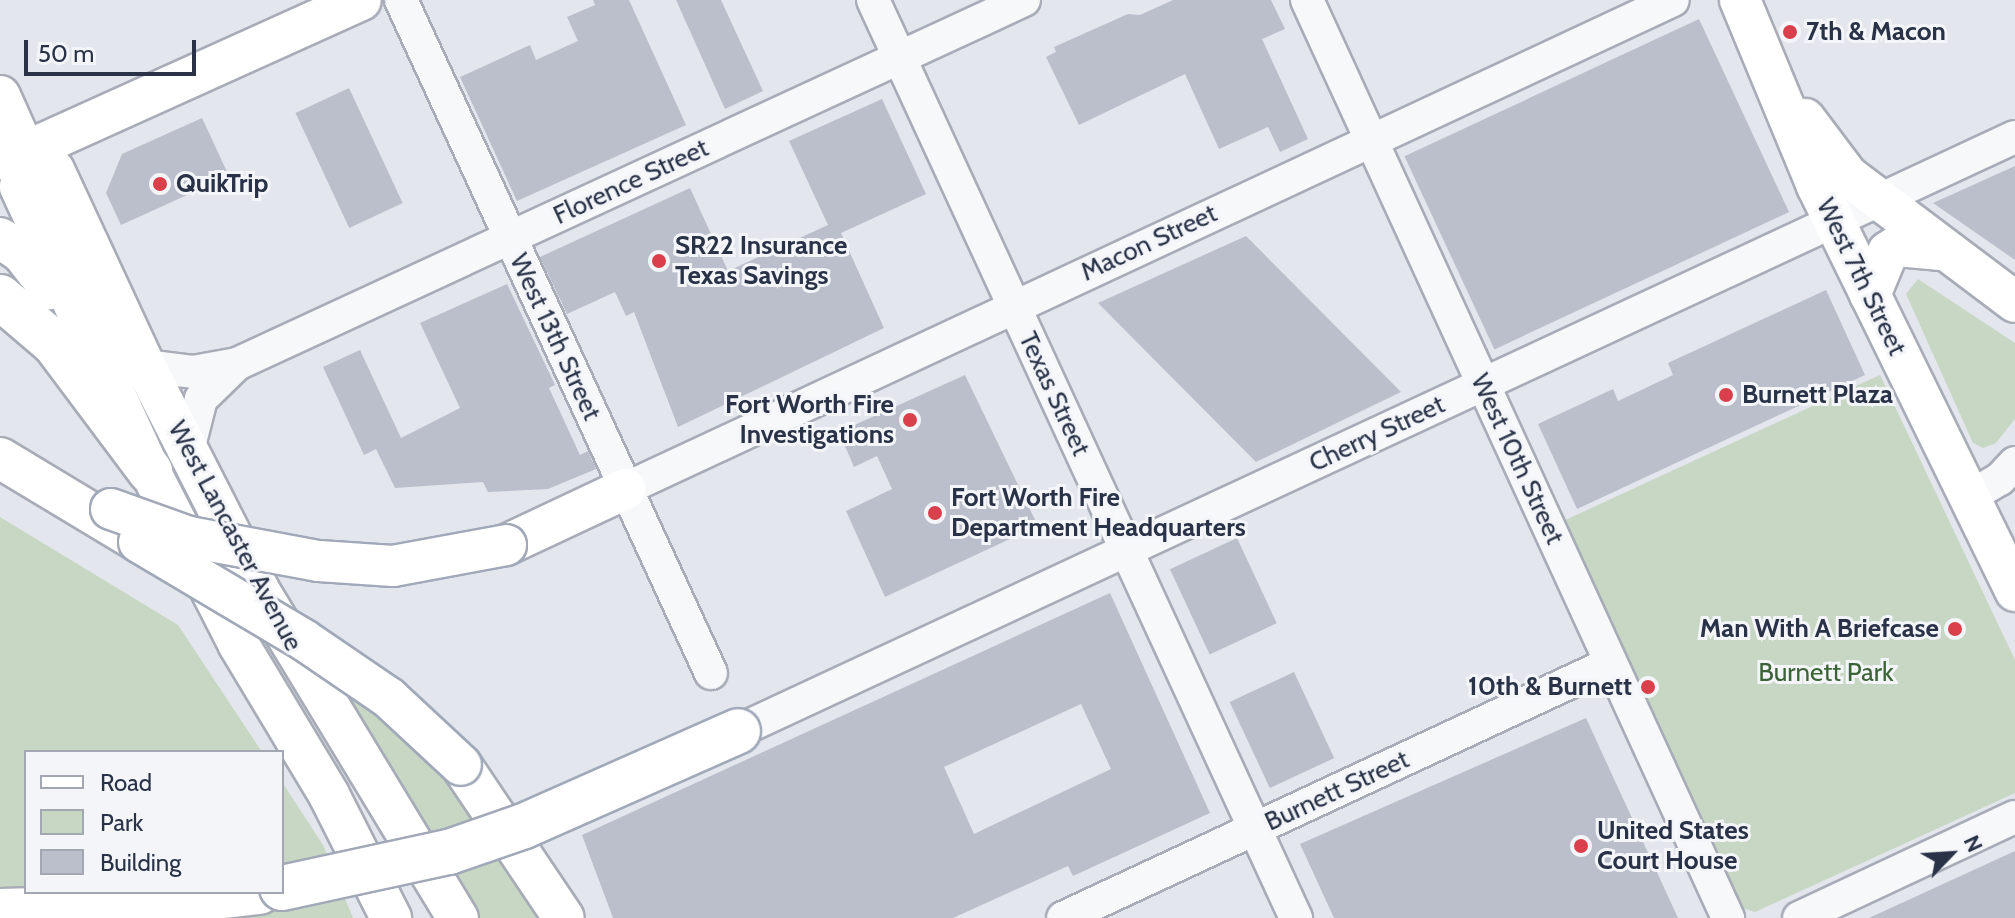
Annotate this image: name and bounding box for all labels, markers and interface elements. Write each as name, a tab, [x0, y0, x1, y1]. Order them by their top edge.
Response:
place label: 7th & Macon	[1806, 16, 1946, 48]
marker: 7th & Macon	[1781, 23, 1799, 41]
scale bar	[28, 24, 200, 74]
text: 50 m	[38, 39, 94, 68]
street label: Florence Street	[549, 133, 713, 231]
place label: QuikTrip	[176, 168, 268, 200]
marker: QuikTrip	[151, 175, 169, 193]
street label: West 7th Street	[1810, 193, 1912, 361]
street label: Macon Street	[1076, 198, 1222, 288]
place label: SR22 Insurance Texas Savings	[675, 230, 847, 292]
street label: West 13th Street	[503, 249, 607, 425]
marker: SR22 Insurance Texas Savings	[650, 252, 668, 270]
street label: Texas Street	[1012, 327, 1096, 461]
street label: West 10th Street	[1464, 369, 1570, 549]
place label: Burnett Plaza	[1742, 379, 1893, 411]
marker: Burnett Plaza	[1717, 386, 1735, 404]
place label: Fort Worth Fire Investigations	[725, 389, 894, 450]
street label: Cherry Street	[1304, 389, 1450, 479]
marker: Fort Worth Fire Investigations	[901, 411, 919, 429]
street label: West Lancaster Avenue	[161, 416, 309, 656]
place label: Fort Worth Fire Department Headquarters	[951, 482, 1246, 544]
marker: Fort Worth Fire Department Headquarters	[926, 504, 944, 522]
place label: Man With A Briefcase	[1700, 613, 1939, 645]
marker: Man With A Briefcase	[1946, 620, 1964, 638]
park label: Burnett Park	[1758, 657, 1894, 689]
place label: 10th & Burnett	[1468, 671, 1632, 703]
marker: 10th & Burnett	[1639, 678, 1657, 696]
street label: Burnett Street	[1260, 744, 1414, 838]
legend	[24, 750, 284, 894]
text: Road	[100, 768, 152, 797]
text: Park	[100, 808, 143, 837]
north arrow	[1911, 814, 1991, 894]
place label: United States Court House	[1597, 815, 1749, 876]
text: N	[1958, 831, 1989, 856]
marker: United States Court House	[1572, 837, 1590, 855]
text: Building	[100, 848, 181, 877]

